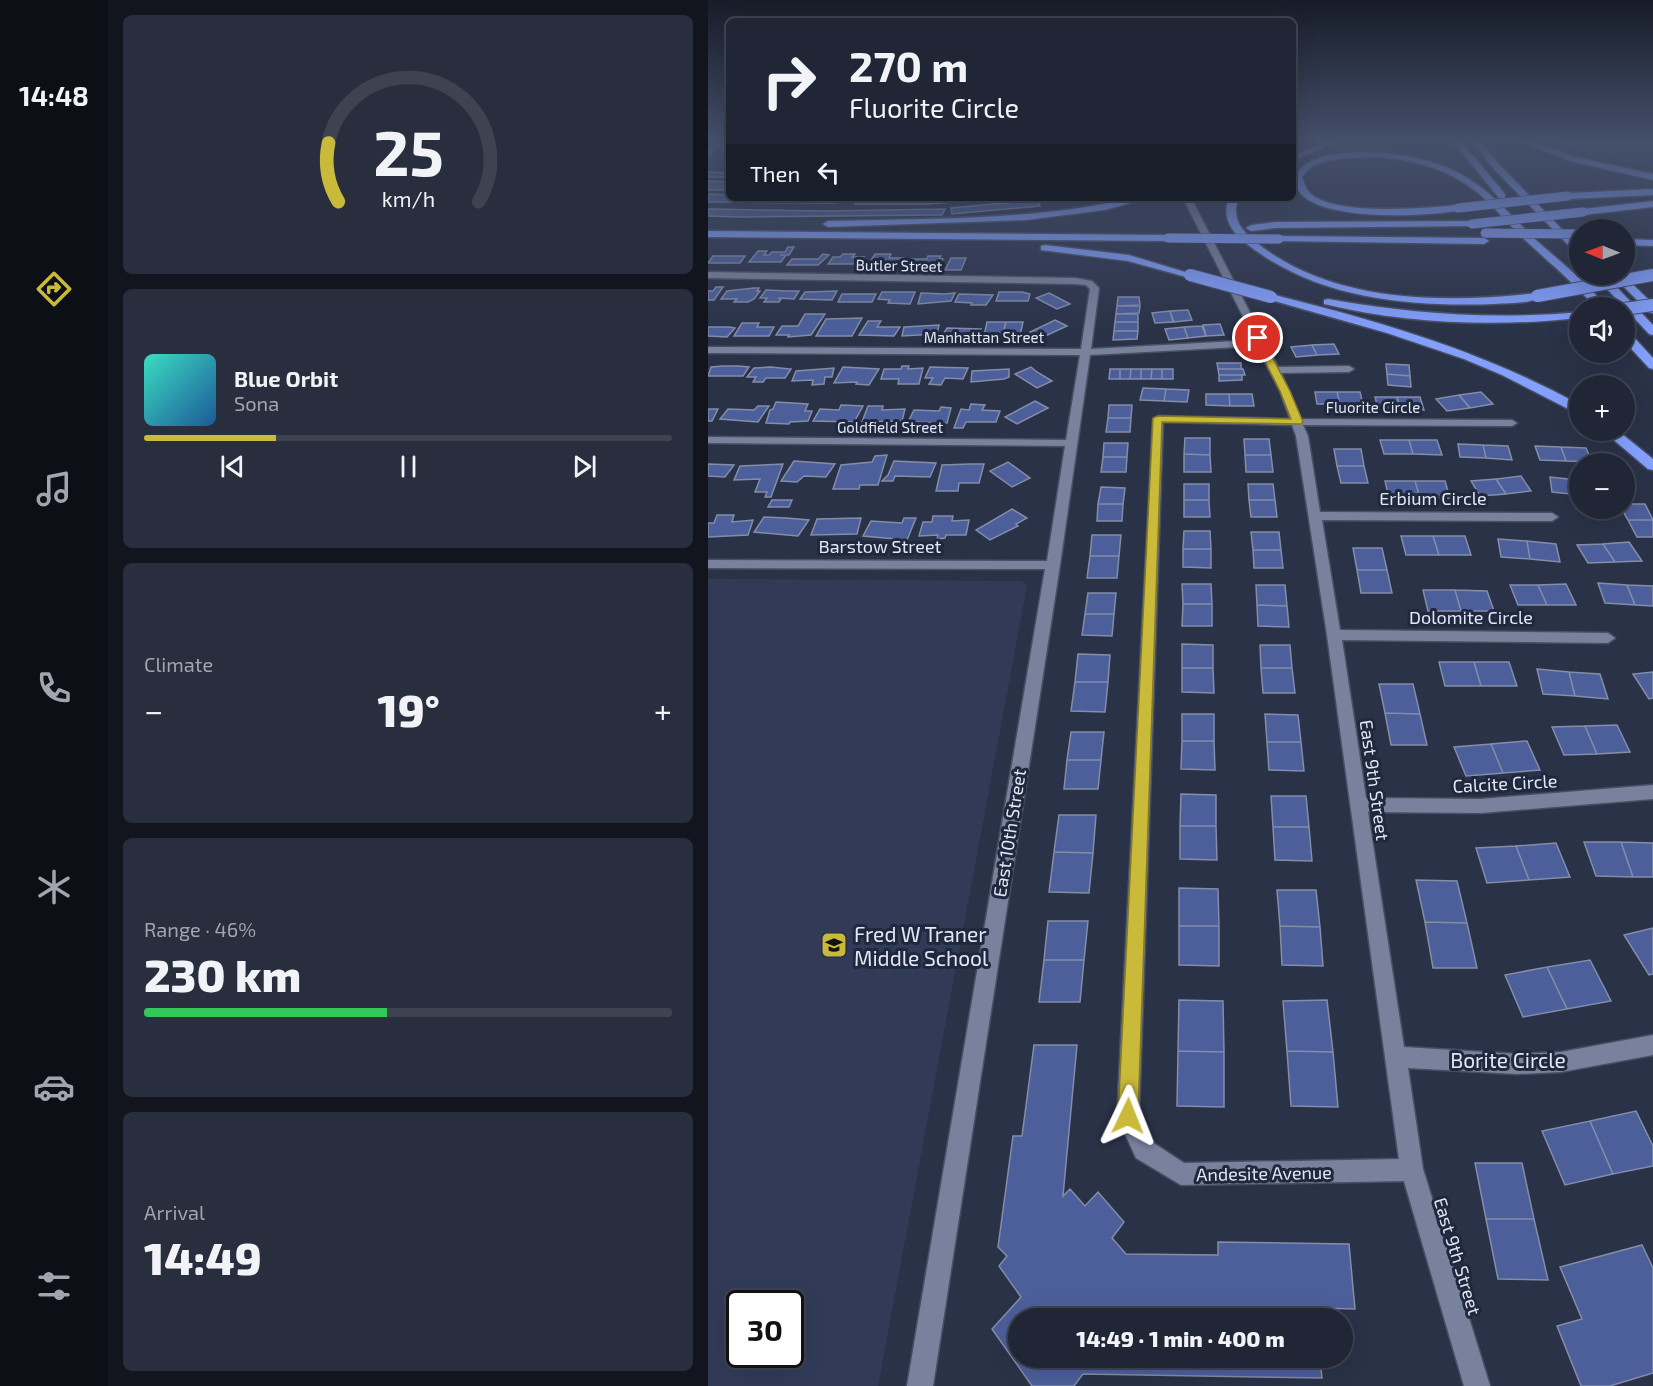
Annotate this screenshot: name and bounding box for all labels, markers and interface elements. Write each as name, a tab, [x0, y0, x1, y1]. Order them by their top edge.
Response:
text: 270 m	[849, 40, 968, 90]
icon: right	[750, 42, 828, 120]
text: 14:48	[19, 79, 89, 111]
text: Fluorite Circle	[849, 91, 1019, 123]
text: 25	[373, 114, 443, 189]
icon: left	[812, 156, 845, 189]
text: Then	[750, 160, 800, 186]
text: km/h	[381, 186, 435, 211]
north arrow	[1569, 219, 1635, 285]
map controls	[1569, 219, 1635, 519]
street label: Butler Street	[855, 255, 943, 275]
icon: directions	[33, 268, 75, 310]
button: sound	[1569, 297, 1635, 363]
pin	[1232, 312, 1283, 363]
icon: arrive	[1241, 321, 1274, 354]
street label: Manhattan Street	[924, 328, 1045, 346]
text: Blue Orbit	[234, 365, 338, 391]
button: +	[1569, 375, 1635, 441]
text: Sona	[234, 391, 279, 415]
street label: Fluorite Circle	[1326, 398, 1420, 416]
street label: Goldfield Street	[837, 418, 943, 436]
icon: previous	[216, 450, 249, 483]
icon: pause	[392, 450, 425, 483]
icon: next	[568, 450, 601, 483]
button: −	[1569, 453, 1635, 519]
icon: music	[33, 468, 75, 510]
street label: Erbium Circle	[1379, 487, 1487, 509]
street label: Barstow Street	[819, 535, 942, 557]
street label: Dolomite Circle	[1409, 606, 1533, 628]
text: Climate	[144, 652, 213, 676]
icon: phone	[33, 667, 75, 709]
text: 19°	[377, 682, 440, 736]
text: −	[144, 690, 163, 730]
text: +	[654, 690, 672, 730]
street label: East 9th Street	[1356, 718, 1394, 842]
street label: East 10th Street	[988, 767, 1030, 899]
street label: Calcite Circle	[1452, 769, 1558, 797]
icon: climate	[33, 866, 75, 908]
text: Range · 46%	[144, 917, 256, 941]
place label: Fred W Traner Middle School	[854, 921, 989, 970]
school or university icon: Fred W Traner Middle School	[819, 930, 849, 960]
text: 230 km	[144, 947, 301, 1001]
street label: Borite Circle	[1450, 1047, 1566, 1072]
icon: car	[33, 1066, 75, 1108]
position arrow	[1096, 1084, 1160, 1148]
street label: Andesite Avenue	[1196, 1161, 1332, 1185]
street label: East 9th Street	[1430, 1195, 1486, 1317]
text: Arrival	[144, 1200, 205, 1224]
text: 14:49	[144, 1230, 262, 1284]
icon: filters	[33, 1265, 75, 1307]
speed limit sign: 30	[726, 1290, 804, 1368]
text: 14:49 · 1 min · 400 m	[1076, 1325, 1285, 1351]

